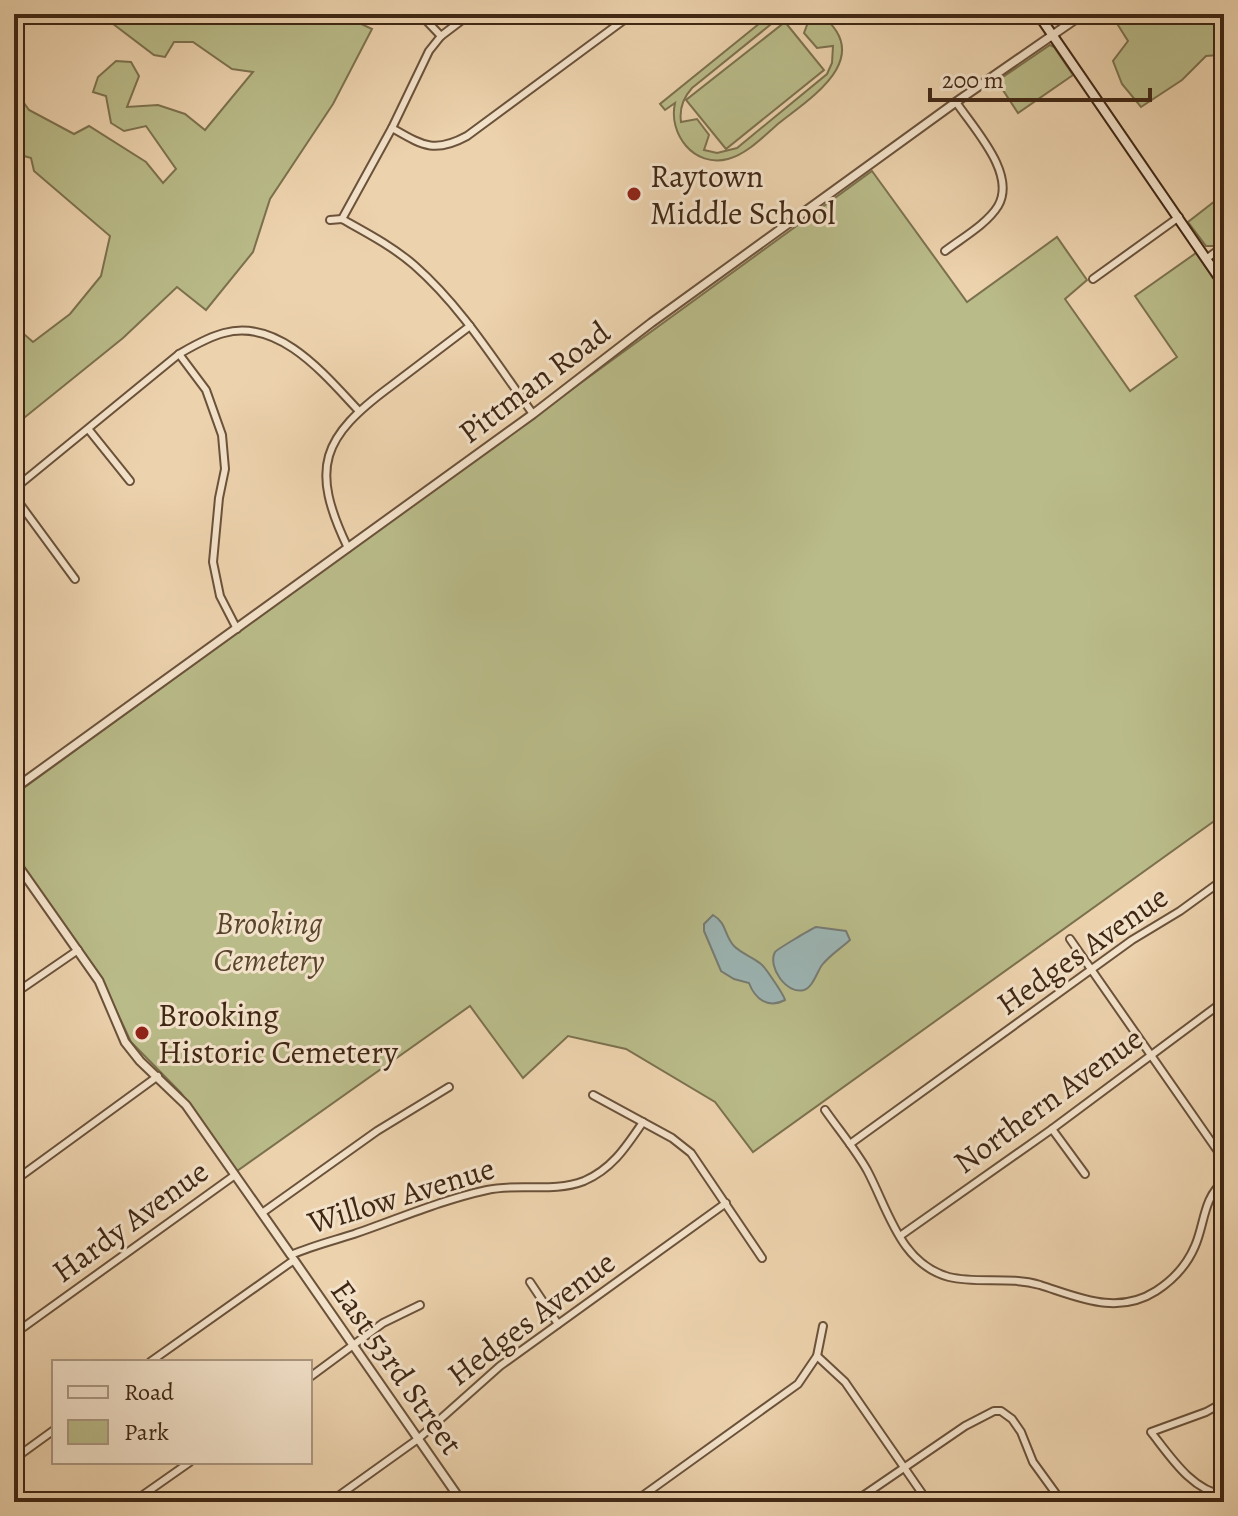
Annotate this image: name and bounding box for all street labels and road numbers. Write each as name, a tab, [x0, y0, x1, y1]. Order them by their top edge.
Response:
street label: Pittman Road	[449, 310, 620, 454]
street label: Hedges Avenue	[988, 875, 1176, 1025]
street label: Northern Avenue	[944, 1016, 1152, 1184]
street label: Willow Avenue	[301, 1146, 500, 1245]
street label: Hardy Avenue	[43, 1149, 217, 1293]
street label: Hedges Avenue	[438, 1240, 624, 1396]
street label: East 53rd Street	[320, 1271, 474, 1463]

